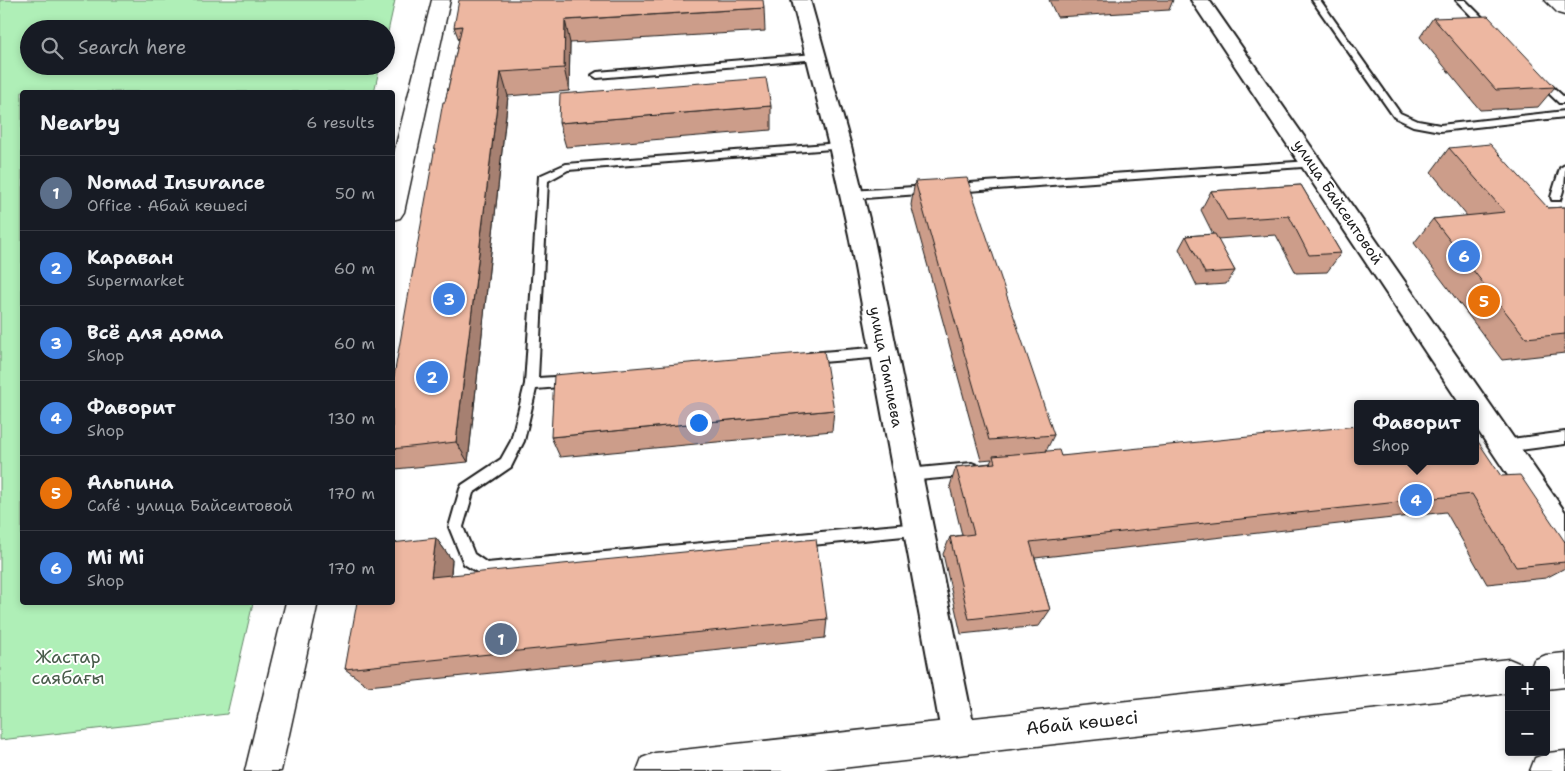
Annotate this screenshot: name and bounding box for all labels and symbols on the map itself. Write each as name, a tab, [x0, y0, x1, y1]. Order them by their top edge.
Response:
street label: улица Байсеитовой	[1289, 136, 1387, 269]
pin: 6	[1448, 237, 1480, 275]
pin: 3	[433, 280, 465, 318]
pin: 5	[1468, 282, 1500, 320]
street label: улица Томпиева	[864, 305, 908, 430]
pin: 2	[416, 358, 448, 396]
your location	[686, 410, 712, 436]
pin: 4	[1400, 481, 1432, 519]
pin: 1	[485, 620, 517, 658]
park label: Жастар саябағы	[31, 645, 105, 690]
street label: Абай көшесі	[1025, 705, 1139, 741]

